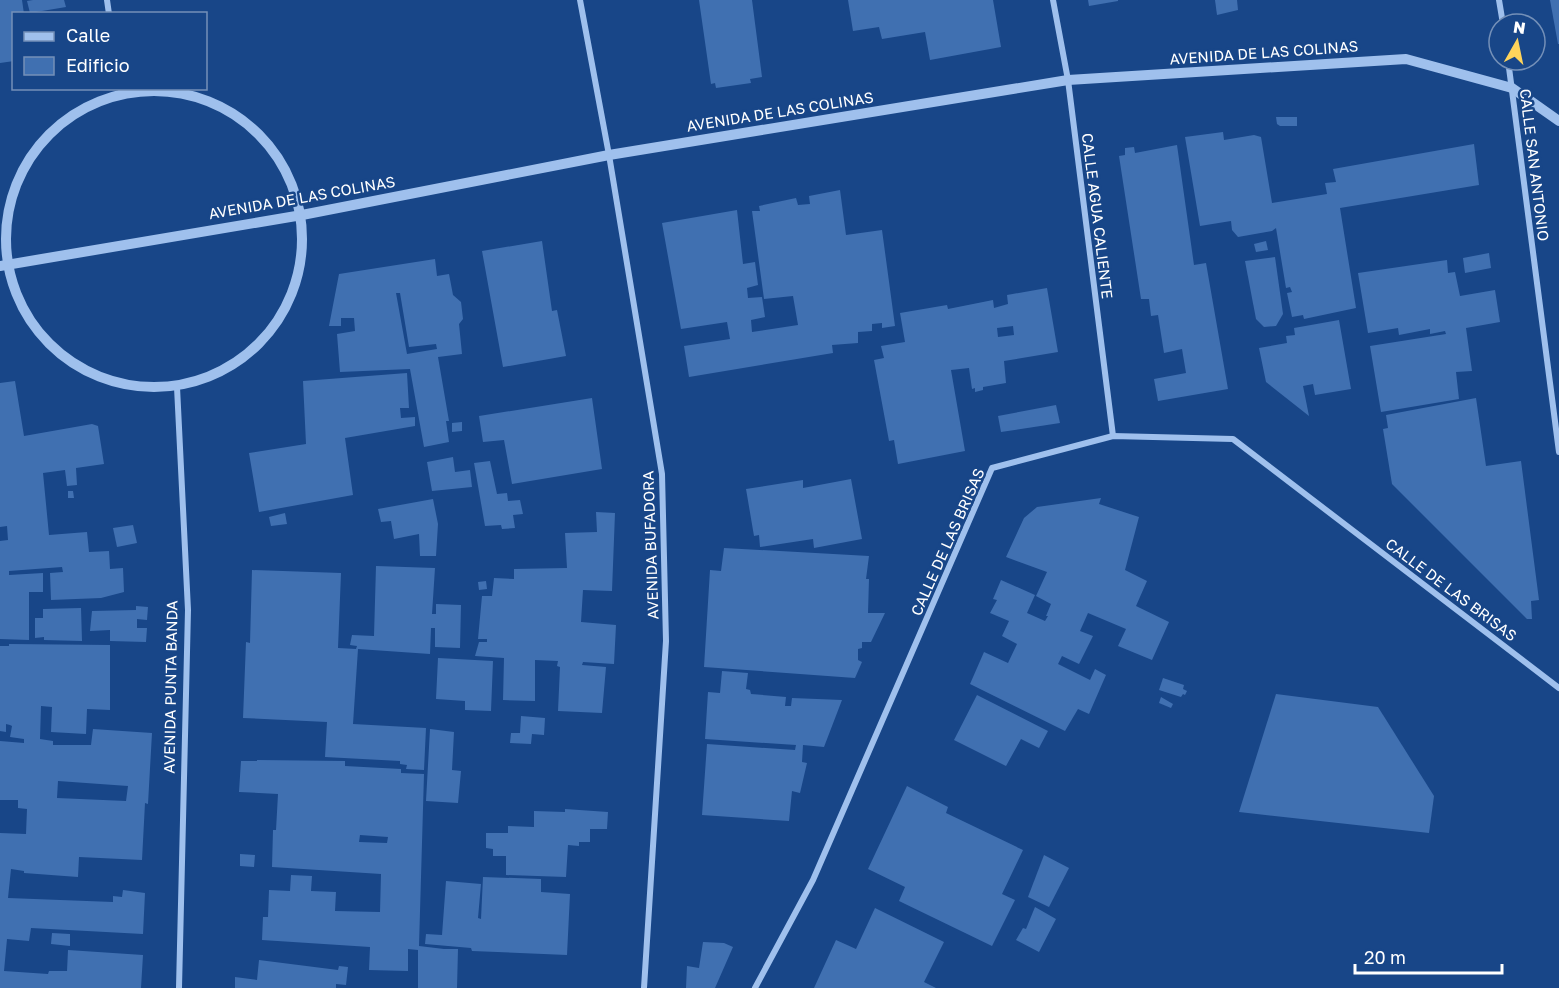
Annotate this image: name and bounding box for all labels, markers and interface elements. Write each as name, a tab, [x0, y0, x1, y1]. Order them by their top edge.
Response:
legend	[12, 12, 207, 90]
north arrow	[1487, 12, 1547, 72]
text: N	[1512, 16, 1527, 38]
text: Calle	[66, 24, 110, 46]
street label: AVENIDA DE LAS COLINAS	[1169, 36, 1359, 68]
text: Edificio	[66, 54, 130, 76]
street label: AVENIDA DE LAS COLINAS	[685, 87, 875, 135]
street label: CALLE SAN ANTONIO	[1517, 88, 1553, 242]
street label: CALLE AGUA CALIENTE	[1079, 132, 1117, 300]
street label: AVENIDA DE LAS COLINAS	[207, 172, 397, 222]
street label: CALLE DE LAS BRISAS	[906, 465, 988, 618]
street label: AVENIDA BUFADORA	[638, 470, 662, 620]
street label: CALLE DE LAS BRISAS	[1382, 534, 1521, 644]
street label: AVENIDA PUNTA BANDA	[159, 600, 181, 774]
scale bar	[1355, 937, 1502, 975]
text: 20 m	[1364, 946, 1406, 968]

